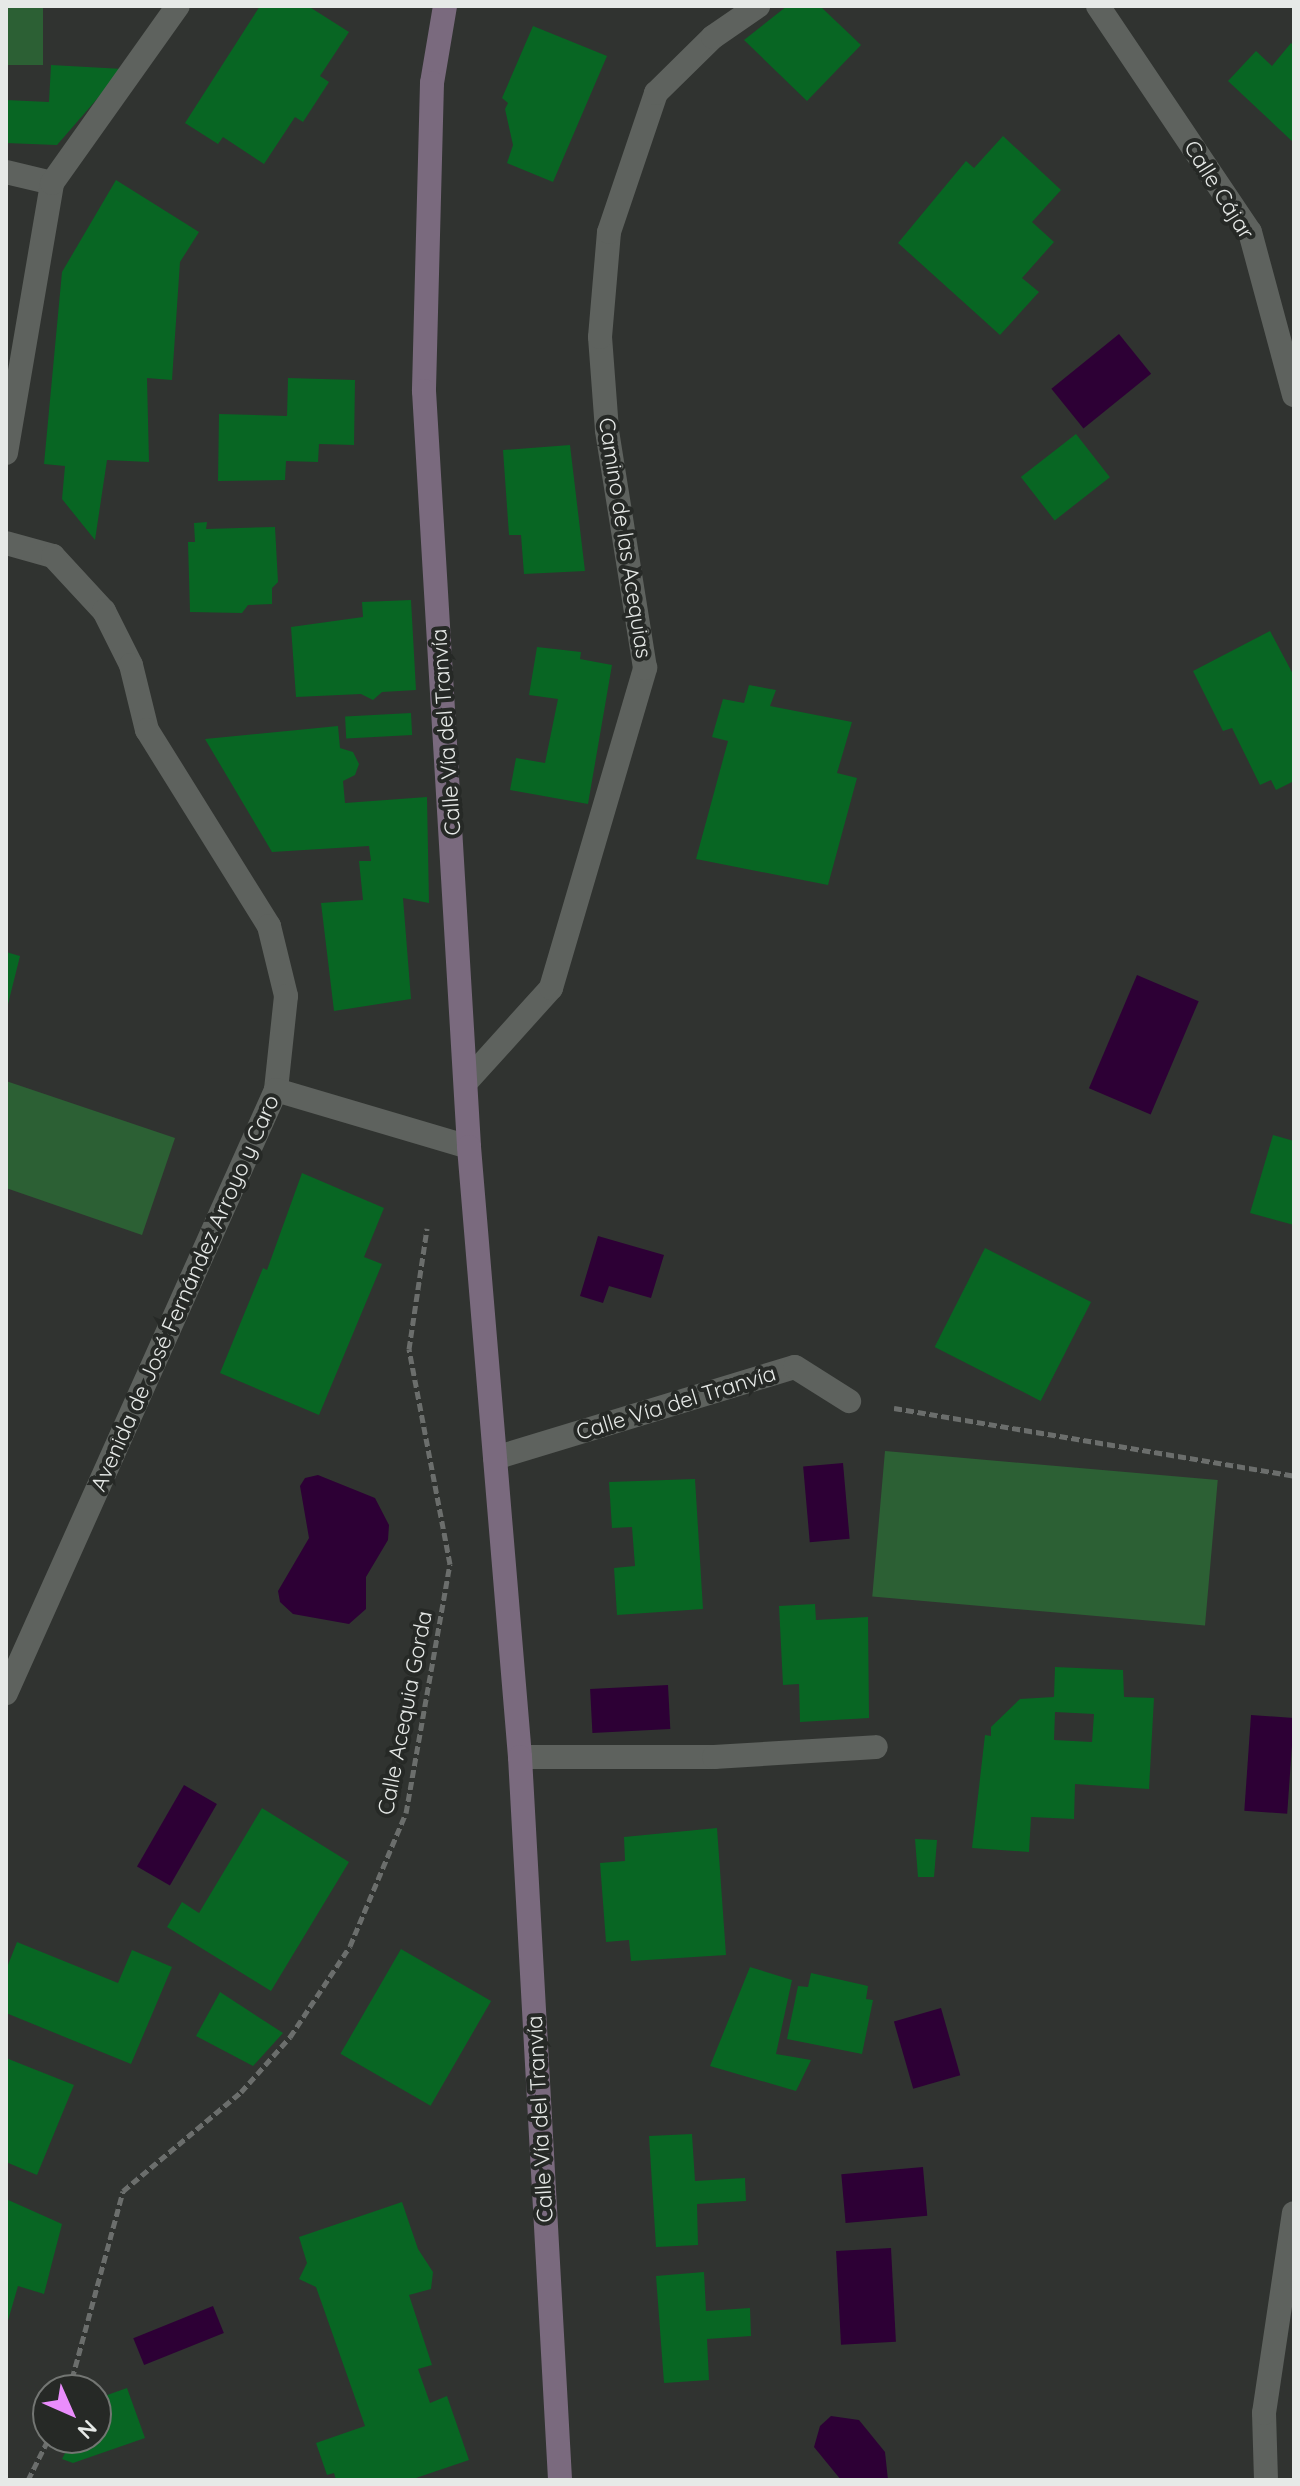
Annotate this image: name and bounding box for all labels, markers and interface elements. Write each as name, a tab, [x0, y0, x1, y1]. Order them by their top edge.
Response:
street label: Calle Cájar	[1178, 136, 1260, 244]
street label: Camino de las Acequias	[593, 416, 657, 660]
street label: Calle Vía del Tranvía	[426, 628, 466, 836]
street label: Avenida de José Fernández Arroyo y Caro	[85, 1091, 285, 1495]
street label: Calle Vía del Tranvía	[573, 1360, 779, 1446]
street label: Calle Acequia Gorda	[372, 1609, 438, 1817]
street label: Calle Vía del Tranvía	[521, 2015, 559, 2223]
north arrow	[32, 2374, 112, 2454]
text: N	[72, 2414, 103, 2445]

